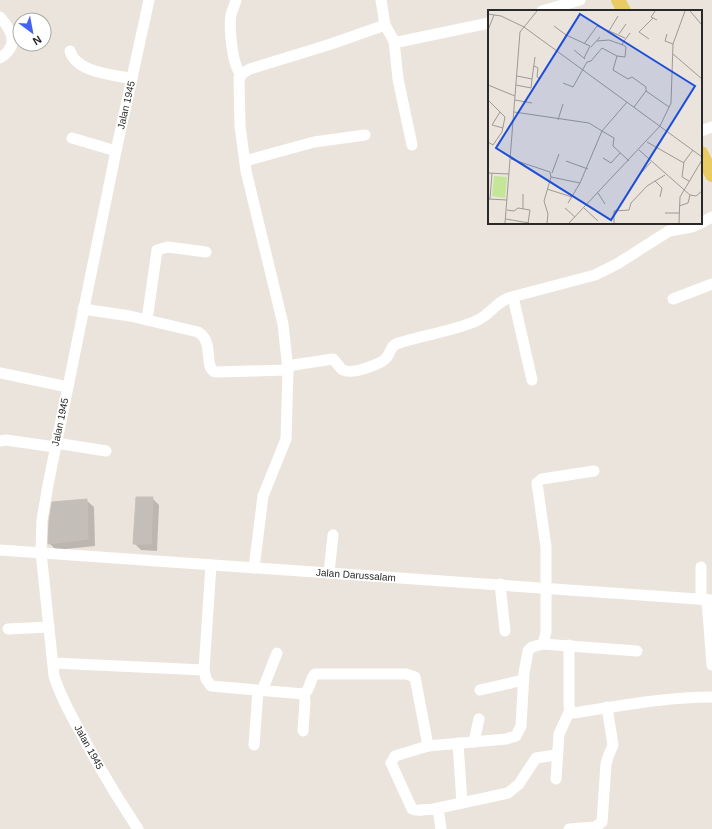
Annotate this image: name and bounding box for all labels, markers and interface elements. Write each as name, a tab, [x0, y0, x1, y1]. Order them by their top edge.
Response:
inset map	[488, 10, 702, 224]
north arrow	[12, 12, 52, 52]
text: N	[31, 33, 44, 48]
street label: Jalan 1945	[115, 80, 137, 130]
street label: Jalan 1945	[50, 397, 71, 447]
street label: Jalan Darussalam	[316, 567, 396, 583]
street label: Jalan 1945	[72, 723, 106, 771]

